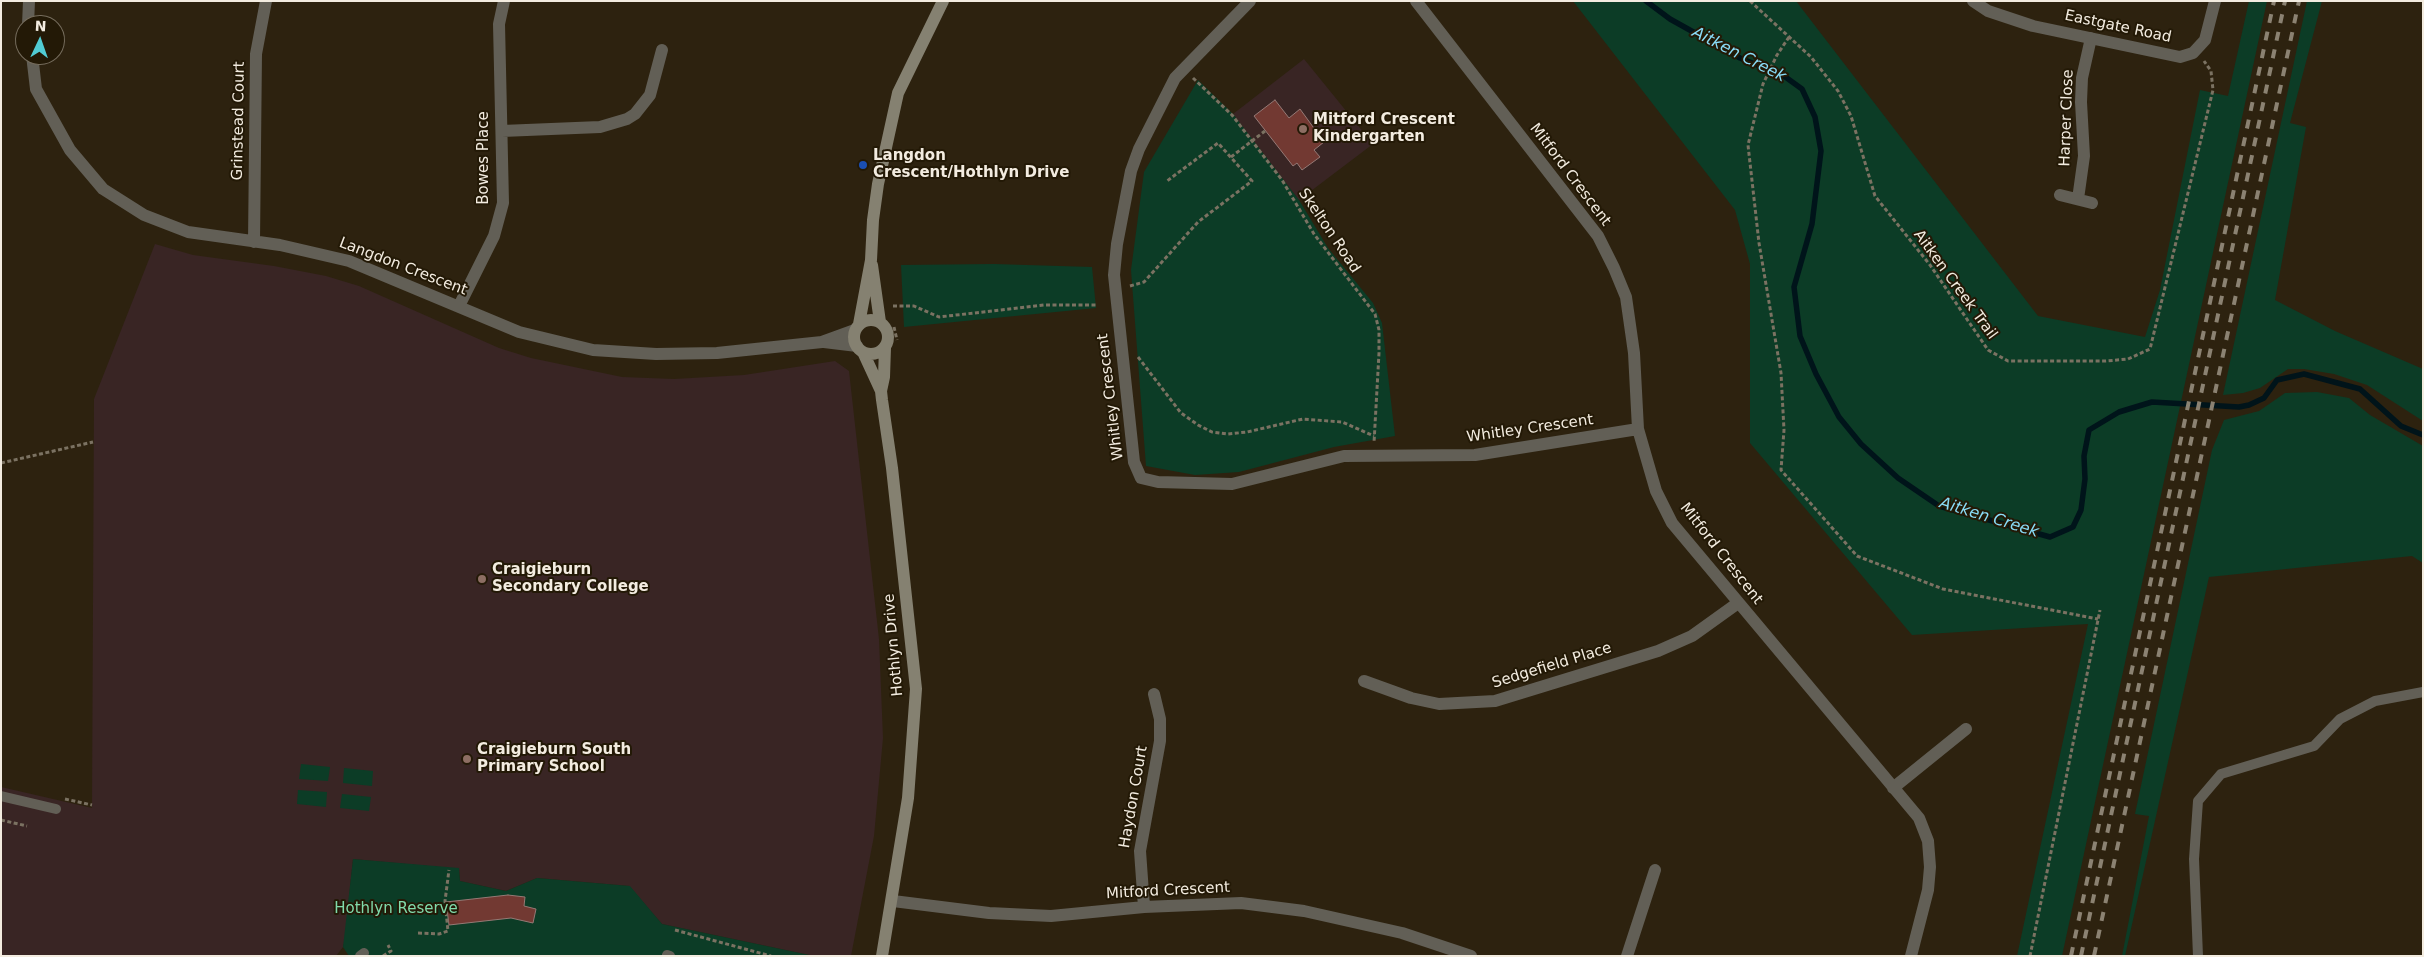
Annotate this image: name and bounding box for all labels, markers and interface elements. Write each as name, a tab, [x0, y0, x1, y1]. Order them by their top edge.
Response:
street label: Eastgate Road	[2063, 7, 2173, 47]
north arrow	[15, 15, 65, 65]
text: N	[34, 18, 47, 34]
water label: Aitken Creek	[1689, 23, 1789, 87]
street label: Grinstead Court	[229, 61, 249, 181]
street label: Harper Close	[2056, 69, 2078, 167]
street label: Bowes Place	[475, 111, 493, 205]
place label: Mitford Crescent Kindergarten	[1313, 111, 1455, 146]
street label: Mitford Crescent	[1526, 120, 1614, 230]
marker: Mitford Crescent Kindergarten	[1297, 123, 1309, 135]
place label: Langdon Crescent/Hothlyn Drive	[873, 147, 1069, 182]
marker: Langdon Crescent/Hothlyn Drive	[857, 159, 869, 171]
street label: Skelton Road	[1294, 185, 1364, 277]
street label: Aitken Creek Trail	[1909, 227, 2001, 343]
street label: Langdon Crescent	[336, 234, 470, 300]
street label: Whitley Crescent	[1094, 333, 1128, 461]
street label: Whitley Crescent	[1466, 411, 1594, 447]
water label: Aitken Creek	[1937, 494, 2041, 542]
street label: Mitford Crescent	[1676, 500, 1766, 608]
place label: Craigieburn Secondary College	[492, 561, 649, 596]
marker: Craigieburn Secondary College	[476, 573, 488, 585]
street label: Hothlyn Drive	[881, 593, 907, 697]
street label: Sedgefield Place	[1490, 639, 1614, 693]
place label: Craigieburn South Primary School	[477, 741, 631, 776]
street label: Haydon Court	[1116, 744, 1152, 850]
marker: Craigieburn South Primary School	[461, 753, 473, 765]
street label: Mitford Crescent	[1106, 879, 1230, 903]
park label: Hothlyn Reserve	[334, 900, 458, 918]

